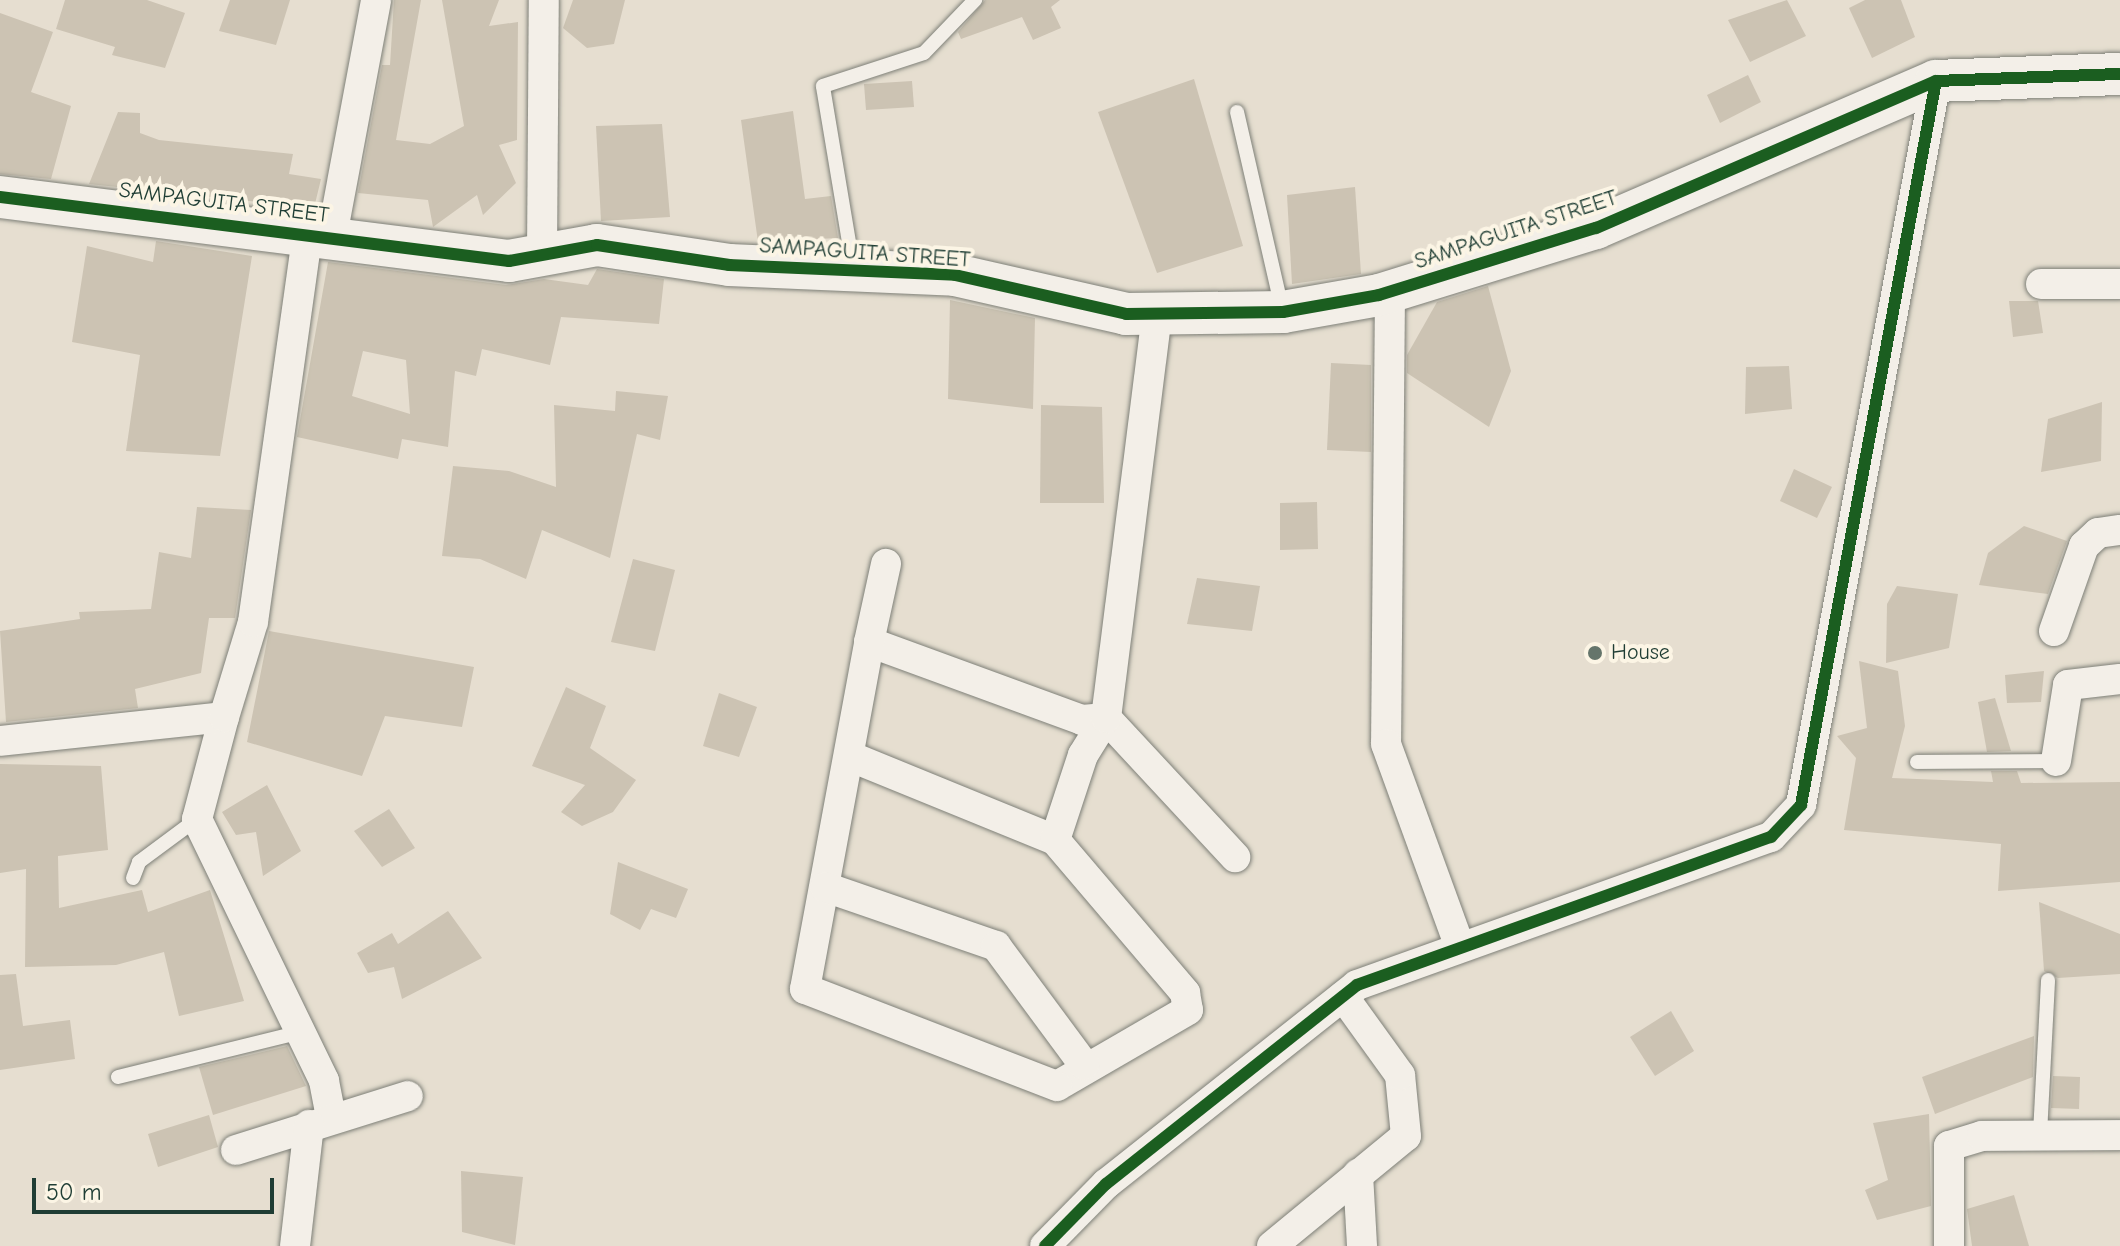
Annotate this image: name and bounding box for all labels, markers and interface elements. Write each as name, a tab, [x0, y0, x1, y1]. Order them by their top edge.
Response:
street label: SAMPAGUITA STREET	[117, 177, 331, 229]
street label: SAMPAGUITA STREET	[1411, 185, 1621, 275]
street label: SAMPAGUITA STREET	[759, 232, 971, 274]
place label: House	[1611, 640, 1670, 666]
marker: House	[1586, 644, 1604, 662]
scale bar	[36, 1162, 278, 1212]
text: 50 m	[46, 1178, 102, 1206]

